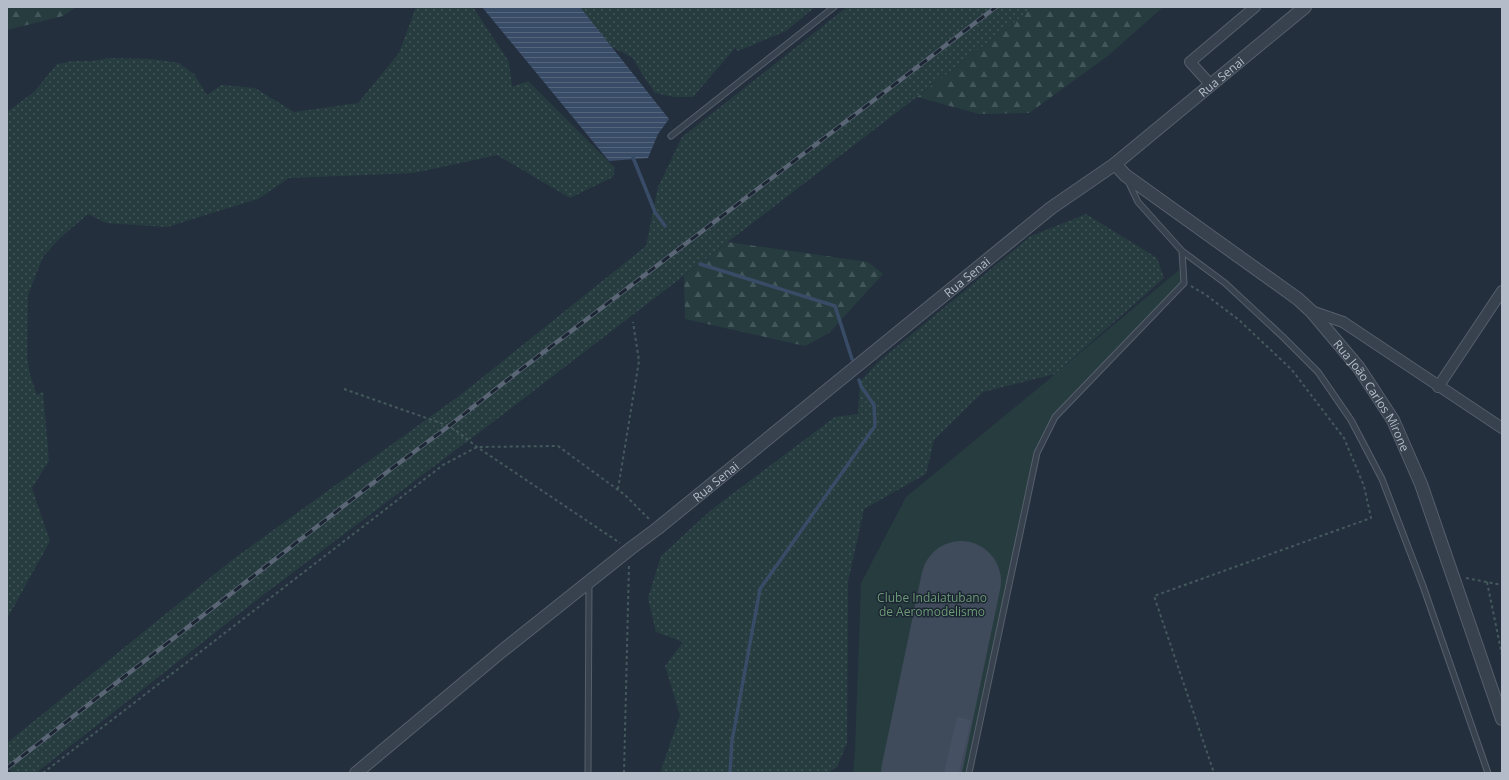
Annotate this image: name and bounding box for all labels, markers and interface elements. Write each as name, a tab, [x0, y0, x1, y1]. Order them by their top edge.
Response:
street label: Rua Senai	[1194, 52, 1248, 100]
street label: Rua Senai	[940, 253, 993, 301]
street label: Rua João Carlos Mirone	[1330, 336, 1414, 454]
street label: Rua Senai	[689, 457, 742, 505]
park label: Clube Indaiatubano de Aeromodelismo	[877, 589, 987, 620]

